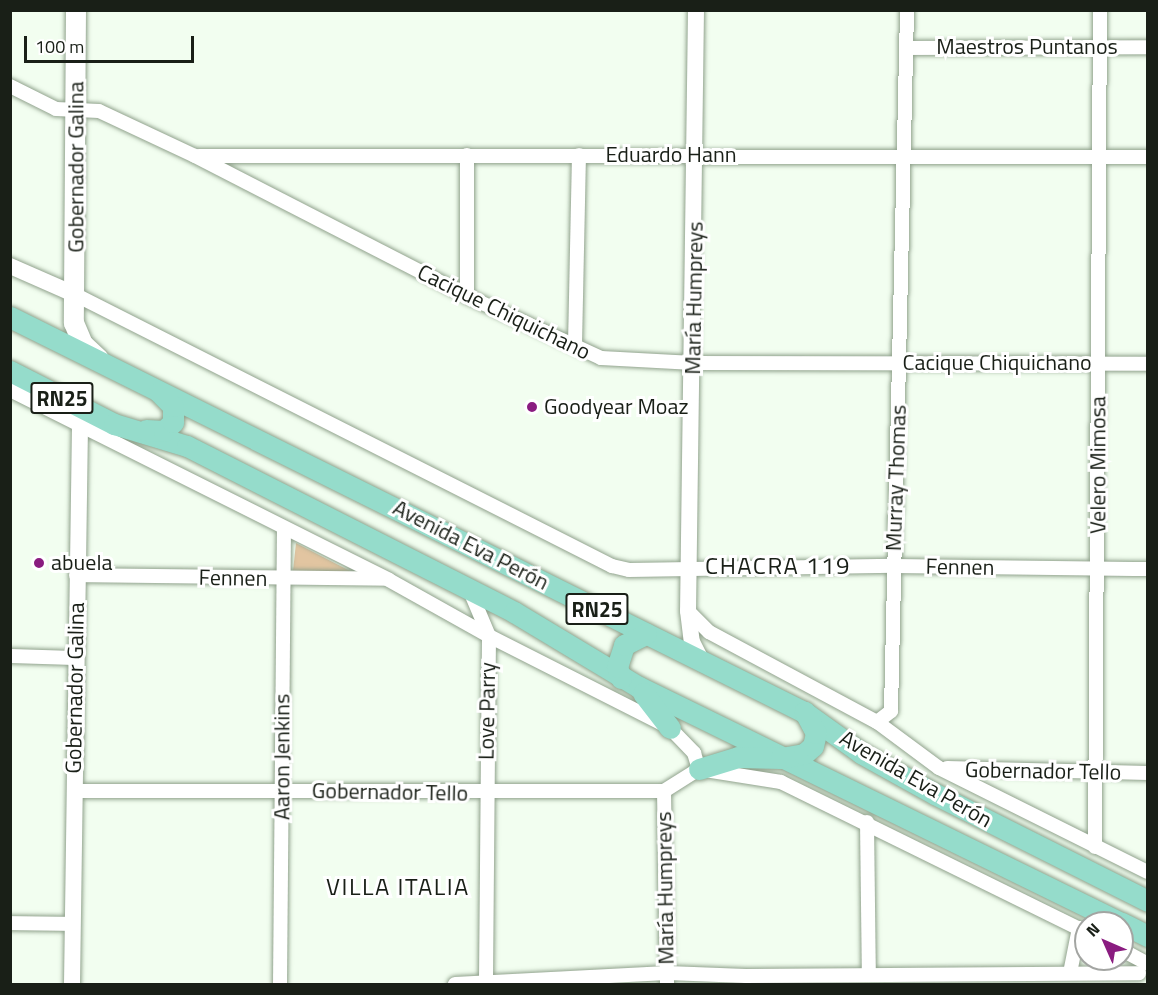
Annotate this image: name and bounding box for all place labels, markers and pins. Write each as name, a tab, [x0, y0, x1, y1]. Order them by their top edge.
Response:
place label: Goodyear Moaz	[544, 394, 688, 420]
marker: Goodyear Moaz	[525, 400, 539, 414]
place label: abuela	[51, 550, 112, 576]
marker: abuela	[32, 556, 46, 570]

